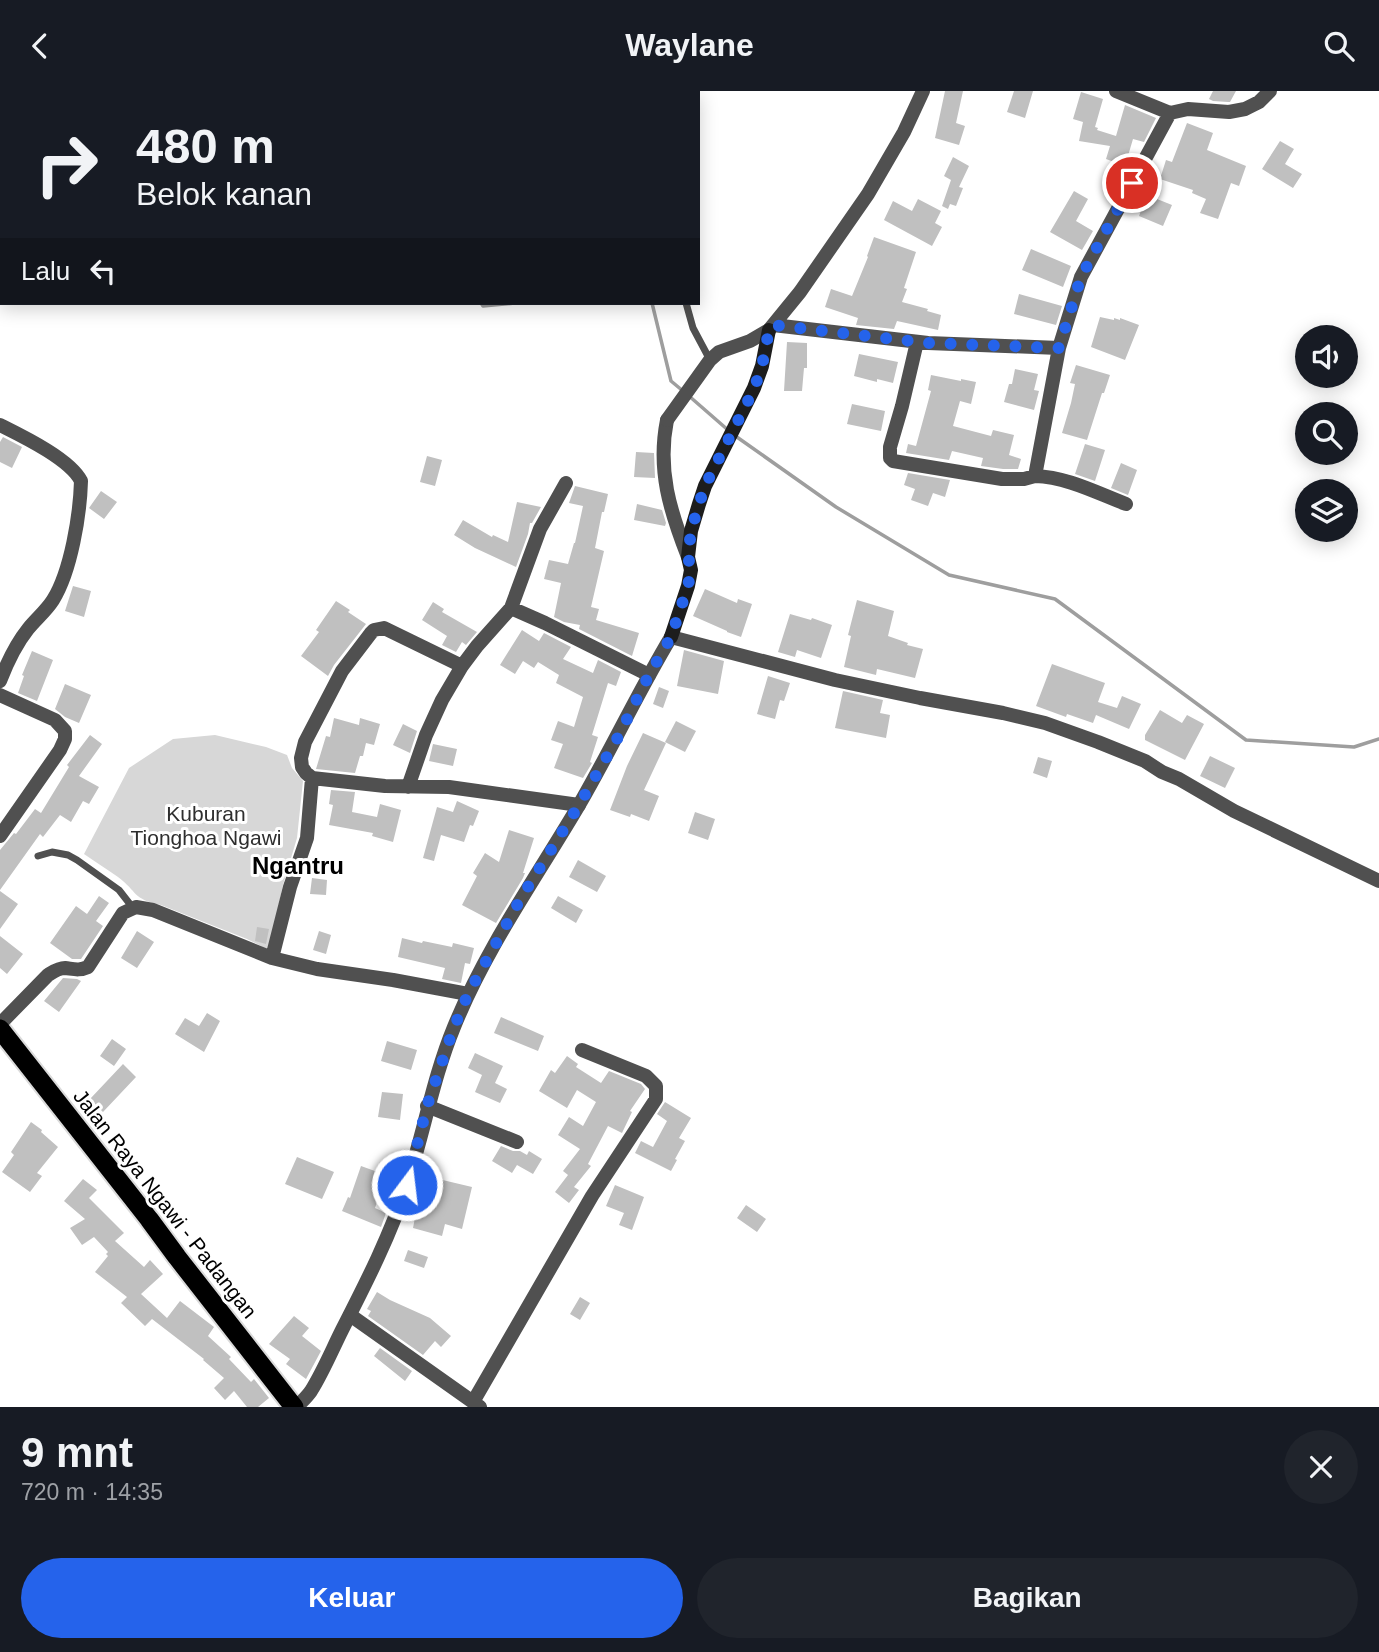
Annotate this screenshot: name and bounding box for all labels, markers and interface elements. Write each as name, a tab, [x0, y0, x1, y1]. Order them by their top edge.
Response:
icon: back	[21, 27, 59, 65]
text: Waylane	[625, 27, 754, 63]
icon: search	[1320, 27, 1358, 65]
icon: right	[21, 119, 112, 210]
text: 480 m	[136, 119, 275, 173]
pin	[1102, 153, 1162, 213]
icon: arrive	[1113, 164, 1151, 202]
text: Belok kanan	[136, 176, 312, 212]
icon: left	[84, 252, 122, 290]
text: Lalu	[21, 256, 70, 286]
map controls	[1295, 325, 1358, 542]
button: sound	[1295, 325, 1358, 388]
button: search	[1295, 402, 1358, 465]
button: layers	[1295, 479, 1358, 542]
park label: Kuburan Tionghoa Ngawi	[131, 802, 281, 849]
district label: Ngantru	[252, 852, 344, 879]
street label: Jalan Raya Ngawi - Padangan	[69, 1085, 262, 1323]
position arrow	[370, 1148, 444, 1222]
text: 9 mnt	[21, 1429, 133, 1476]
button: close	[1284, 1430, 1358, 1504]
text: 720 m · 14:35	[21, 1479, 163, 1505]
button: Keluar	[21, 1558, 683, 1638]
button: Bagikan	[697, 1558, 1358, 1638]

